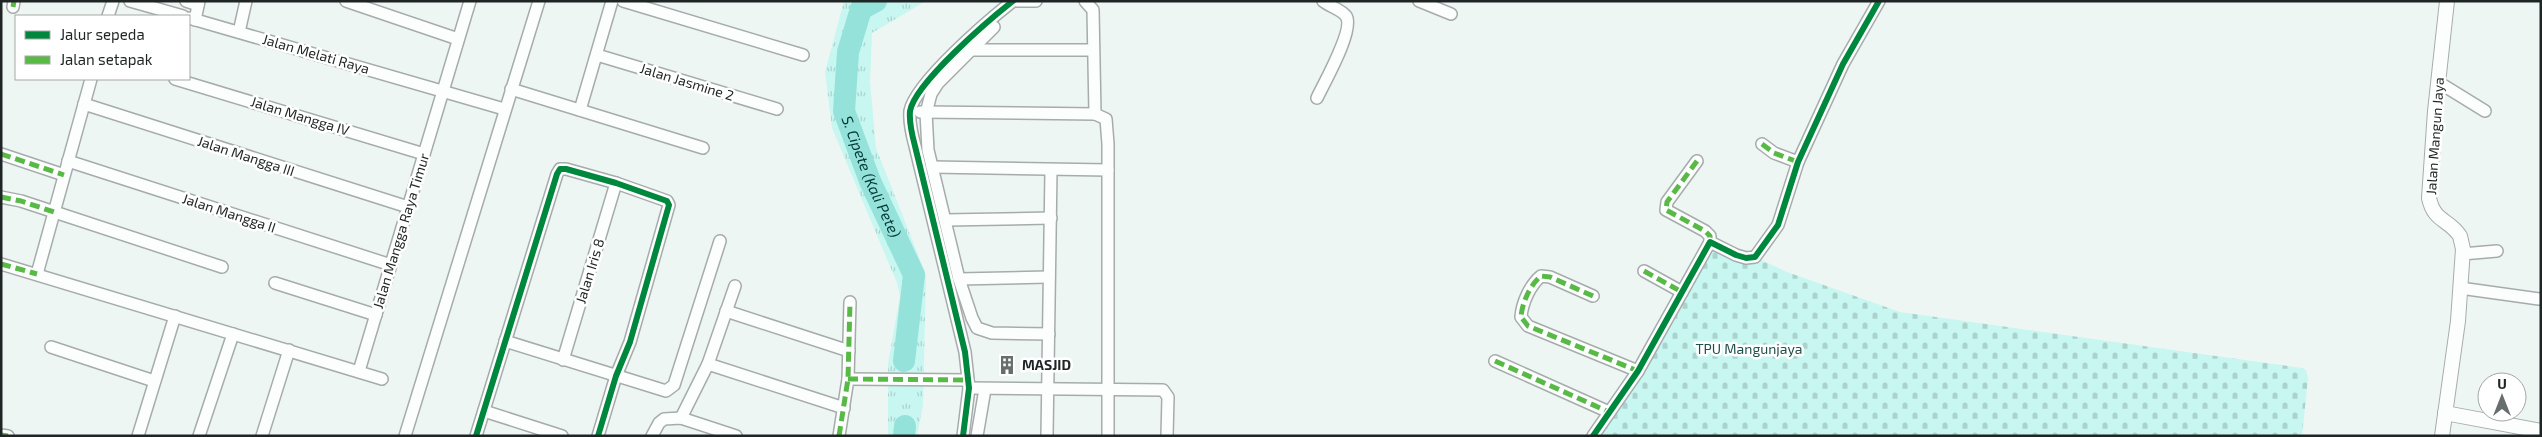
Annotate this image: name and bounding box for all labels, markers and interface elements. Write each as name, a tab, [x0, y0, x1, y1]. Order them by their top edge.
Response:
legend	[15, 15, 190, 80]
text: Jalur sepeda	[60, 25, 145, 43]
street label: Jalan Melati Raya	[261, 30, 372, 77]
text: Jalan setapak	[60, 50, 153, 68]
street label: Jalan Jasmine 2	[638, 59, 736, 104]
street label: Jalan Mangun Jaya	[2422, 77, 2447, 195]
street label: Jalan Mangga IV	[249, 92, 352, 139]
water label: S. Cipete (Kali Pete)	[839, 113, 905, 241]
street label: Jalan Mangga III	[195, 132, 297, 179]
street label: Jalan Mangga Raya Timur	[369, 151, 432, 311]
street label: Jalan Mangga II	[180, 189, 278, 236]
street label: Jalan Iris 8	[572, 236, 607, 305]
park label: TPU Mangunjaya	[1695, 340, 1803, 357]
building icon: MASJID	[996, 354, 1018, 376]
place label: MASJID	[1022, 356, 1071, 373]
north arrow	[2477, 372, 2527, 422]
text: U	[2497, 375, 2507, 392]

